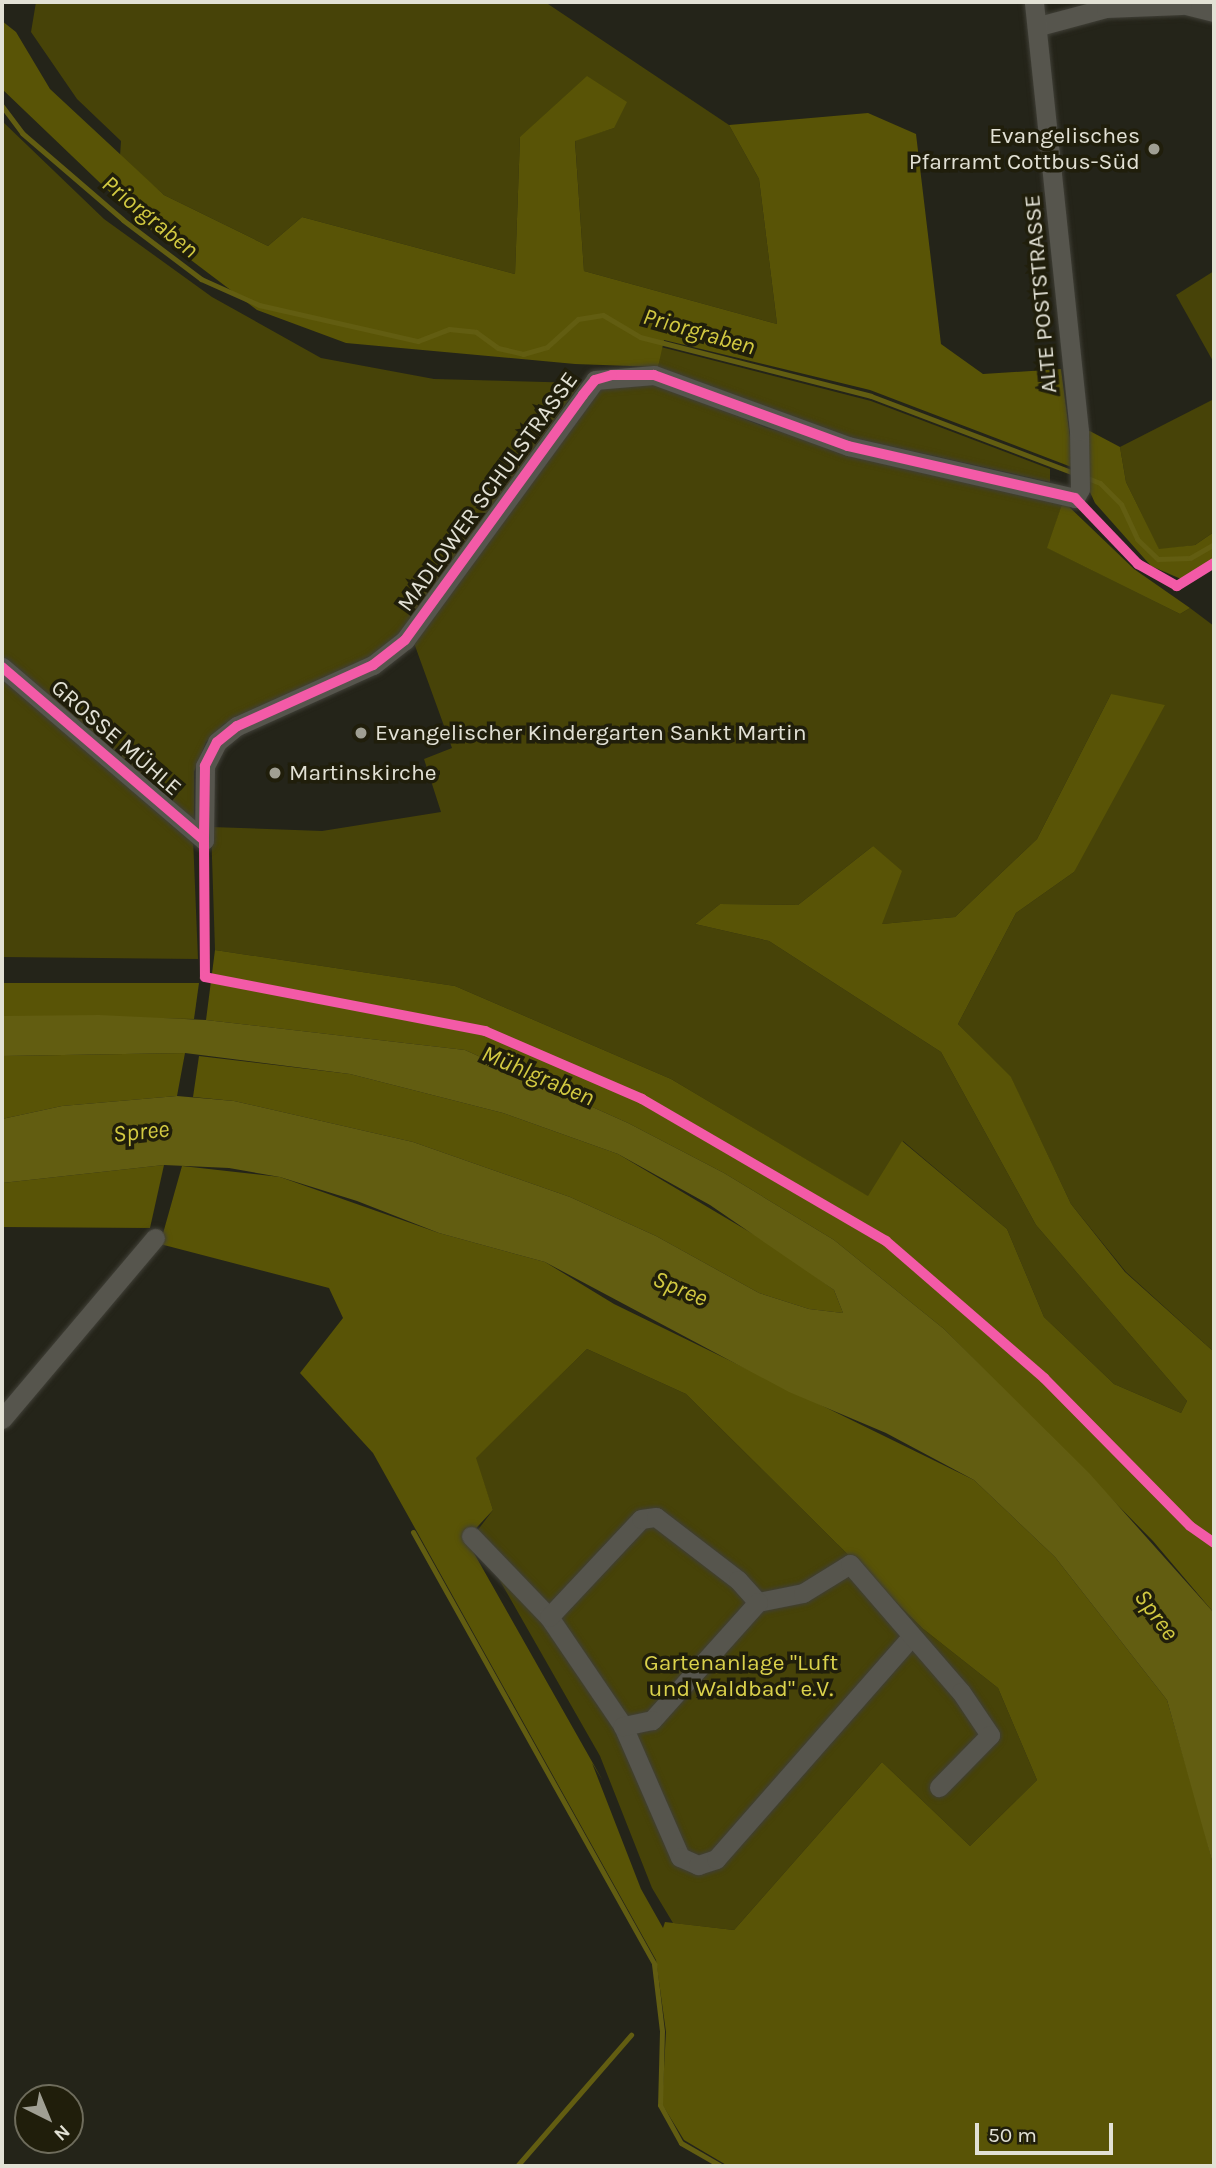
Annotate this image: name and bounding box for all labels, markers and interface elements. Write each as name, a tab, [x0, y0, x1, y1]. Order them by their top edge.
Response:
place label: Evangelisches Pfarramt Cottbus-Süd	[909, 122, 1140, 176]
marker: Evangelisches Pfarramt Cottbus-Süd	[1146, 141, 1162, 157]
water label: Priorgraben	[96, 169, 204, 265]
street label: ALTE POSTSTRASSE	[1019, 194, 1063, 394]
water label: Priorgraben	[640, 302, 758, 362]
street label: MADLOWER SCHULSTRASSE	[392, 367, 584, 617]
street label: GROSSE MÜHLE	[45, 674, 187, 802]
place label: Evangelischer Kindergarten Sankt Martin	[375, 719, 807, 747]
marker: Evangelischer Kindergarten Sankt Martin	[353, 725, 369, 741]
place label: Martinskirche	[289, 759, 437, 787]
marker: Martinskirche	[267, 765, 283, 781]
water label: Mühlgraben	[477, 1039, 599, 1113]
water label: Spree	[111, 1115, 171, 1149]
water label: Spree	[648, 1265, 712, 1313]
water label: Spree	[1128, 1584, 1184, 1646]
park label: Gartenanlage "Luft und Waldbad" e.V.	[644, 1649, 838, 1703]
north arrow	[14, 2084, 84, 2154]
scale bar	[978, 2108, 1116, 2152]
text: N	[49, 2120, 74, 2146]
text: 50 m	[988, 2123, 1037, 2147]

